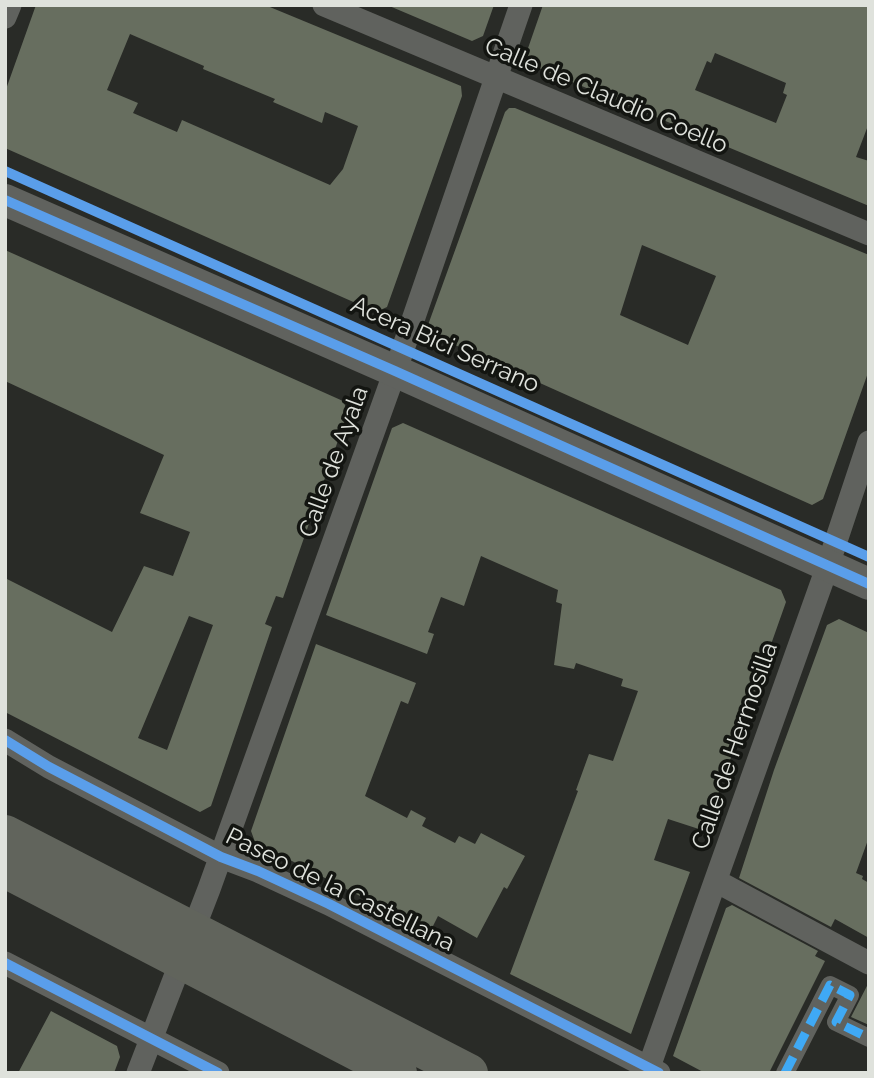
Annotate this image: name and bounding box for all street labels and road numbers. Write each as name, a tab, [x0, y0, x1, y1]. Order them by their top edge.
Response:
street label: Calle de Claudio Coello	[480, 32, 732, 160]
street label: Acera Bici Serrano	[346, 291, 544, 399]
street label: Calle de Ayala	[293, 383, 375, 541]
street label: Calle de Hermosilla	[686, 639, 784, 853]
street label: Paseo de la Castellana	[221, 822, 459, 958]

